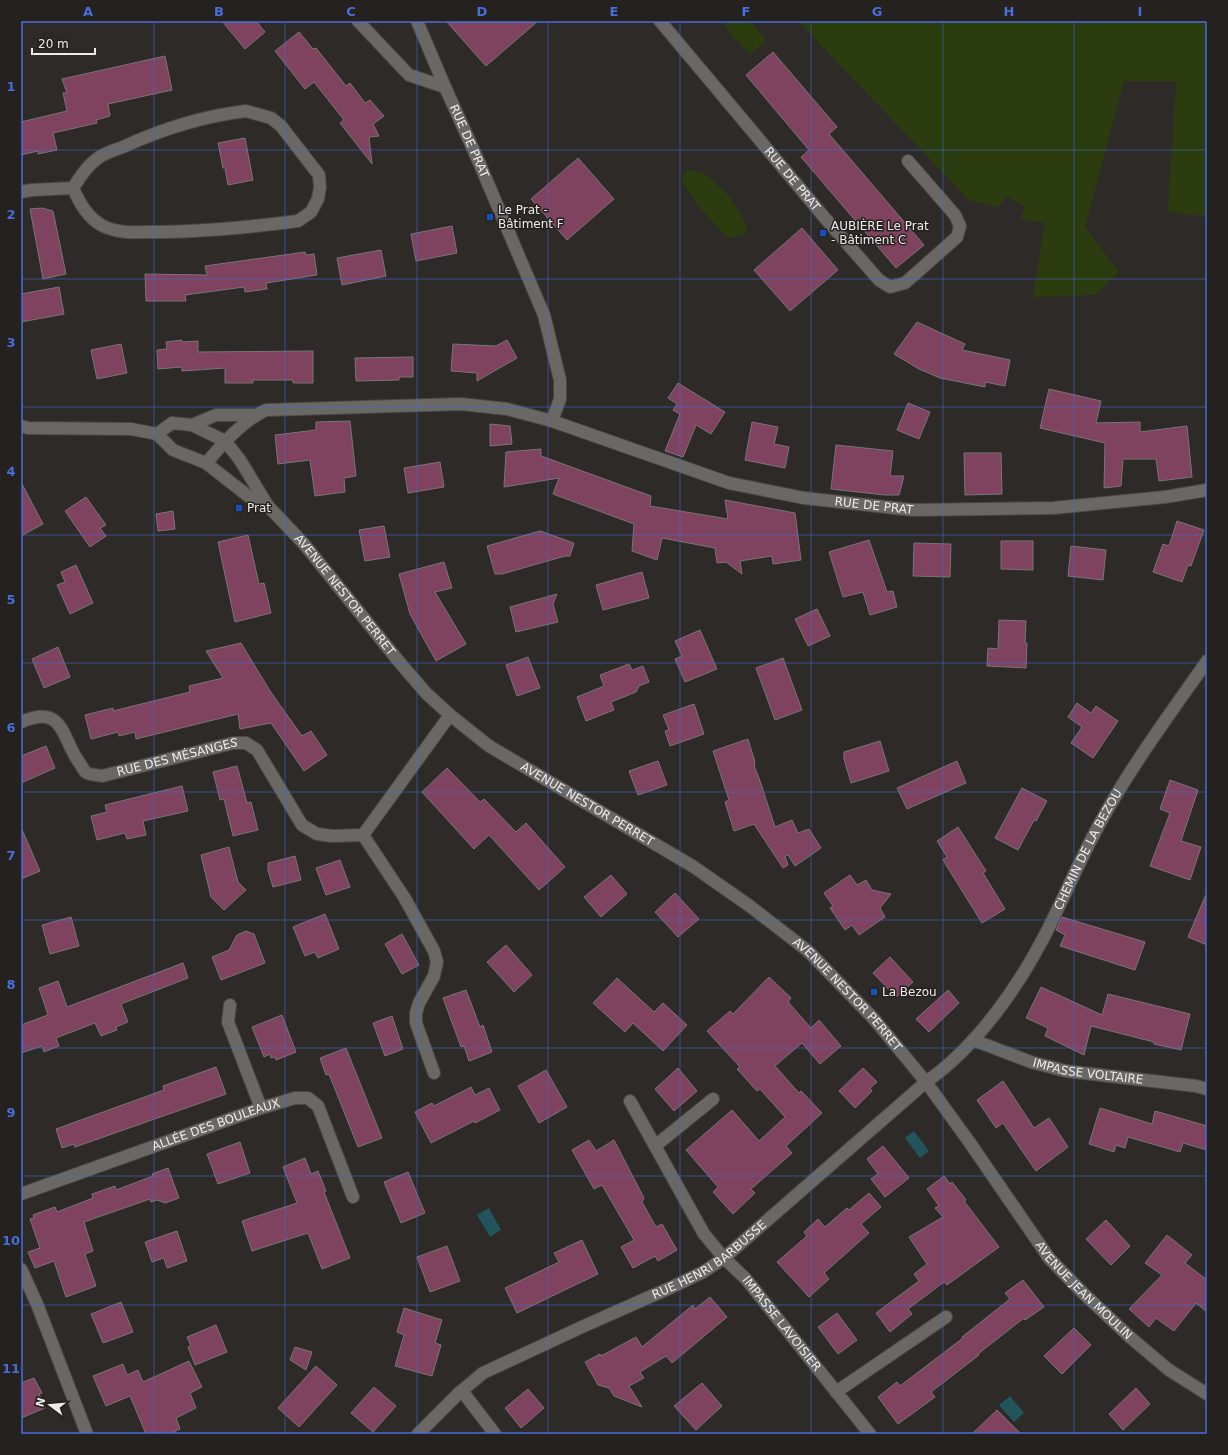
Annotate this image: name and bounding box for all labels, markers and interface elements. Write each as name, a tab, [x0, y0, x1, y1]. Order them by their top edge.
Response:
text: A	[83, 4, 93, 19]
text: B	[214, 4, 224, 19]
text: C	[346, 4, 356, 19]
text: D	[477, 4, 488, 19]
text: E	[610, 4, 618, 19]
text: F	[742, 4, 750, 19]
text: G	[872, 4, 882, 19]
text: H	[1004, 4, 1014, 19]
text: I	[1138, 4, 1142, 19]
scale bar	[32, 30, 95, 56]
text: 20 m	[38, 37, 69, 51]
text: 1	[6, 79, 16, 94]
street label: RUE DE PRAT	[447, 102, 492, 181]
street label: RUE DE PRAT	[762, 144, 823, 214]
place label: Le Prat - Bâtiment F	[498, 203, 564, 231]
text: 2	[6, 207, 16, 222]
marker: Le Prat - Bâtiment F	[485, 212, 495, 222]
place label: AUBIÈRE Le Prat - Bâtiment C	[831, 218, 929, 247]
marker: AUBIÈRE Le Prat - Bâtiment C	[818, 228, 828, 238]
text: 3	[6, 335, 16, 350]
text: 4	[6, 464, 16, 479]
street label: RUE DE PRAT	[834, 494, 915, 517]
place label: Prat	[247, 501, 271, 515]
marker: Prat	[234, 503, 244, 513]
street label: AVENUE NESTOR PERRET	[291, 531, 399, 659]
text: 5	[6, 592, 16, 607]
text: 6	[6, 720, 16, 735]
street label: RUE DES MÉSANGES	[115, 736, 238, 779]
street label: AVENUE NESTOR PERRET	[518, 759, 657, 849]
street label: CHEMIN DE LA BEZOU	[1051, 787, 1125, 912]
text: 7	[6, 848, 16, 863]
street label: AVENUE NESTOR PERRET	[790, 935, 905, 1055]
text: 8	[6, 977, 16, 992]
place label: La Bezou	[882, 985, 937, 999]
marker: La Bezou	[869, 987, 879, 997]
street label: IMPASSE VOLTAIRE	[1031, 1056, 1144, 1087]
street label: ALLÉE DES BOULEAUX	[150, 1096, 282, 1153]
text: 9	[6, 1105, 16, 1120]
street label: RUE HENRI BARBUSSE	[650, 1217, 769, 1302]
text: 10	[2, 1233, 20, 1248]
street label: AVENUE JEAN MOULIN	[1033, 1238, 1135, 1342]
street label: IMPASSE LAVOISIER	[739, 1273, 824, 1374]
text: 11	[2, 1361, 20, 1376]
north arrow	[30, 1385, 70, 1425]
text: N	[33, 1396, 48, 1409]

